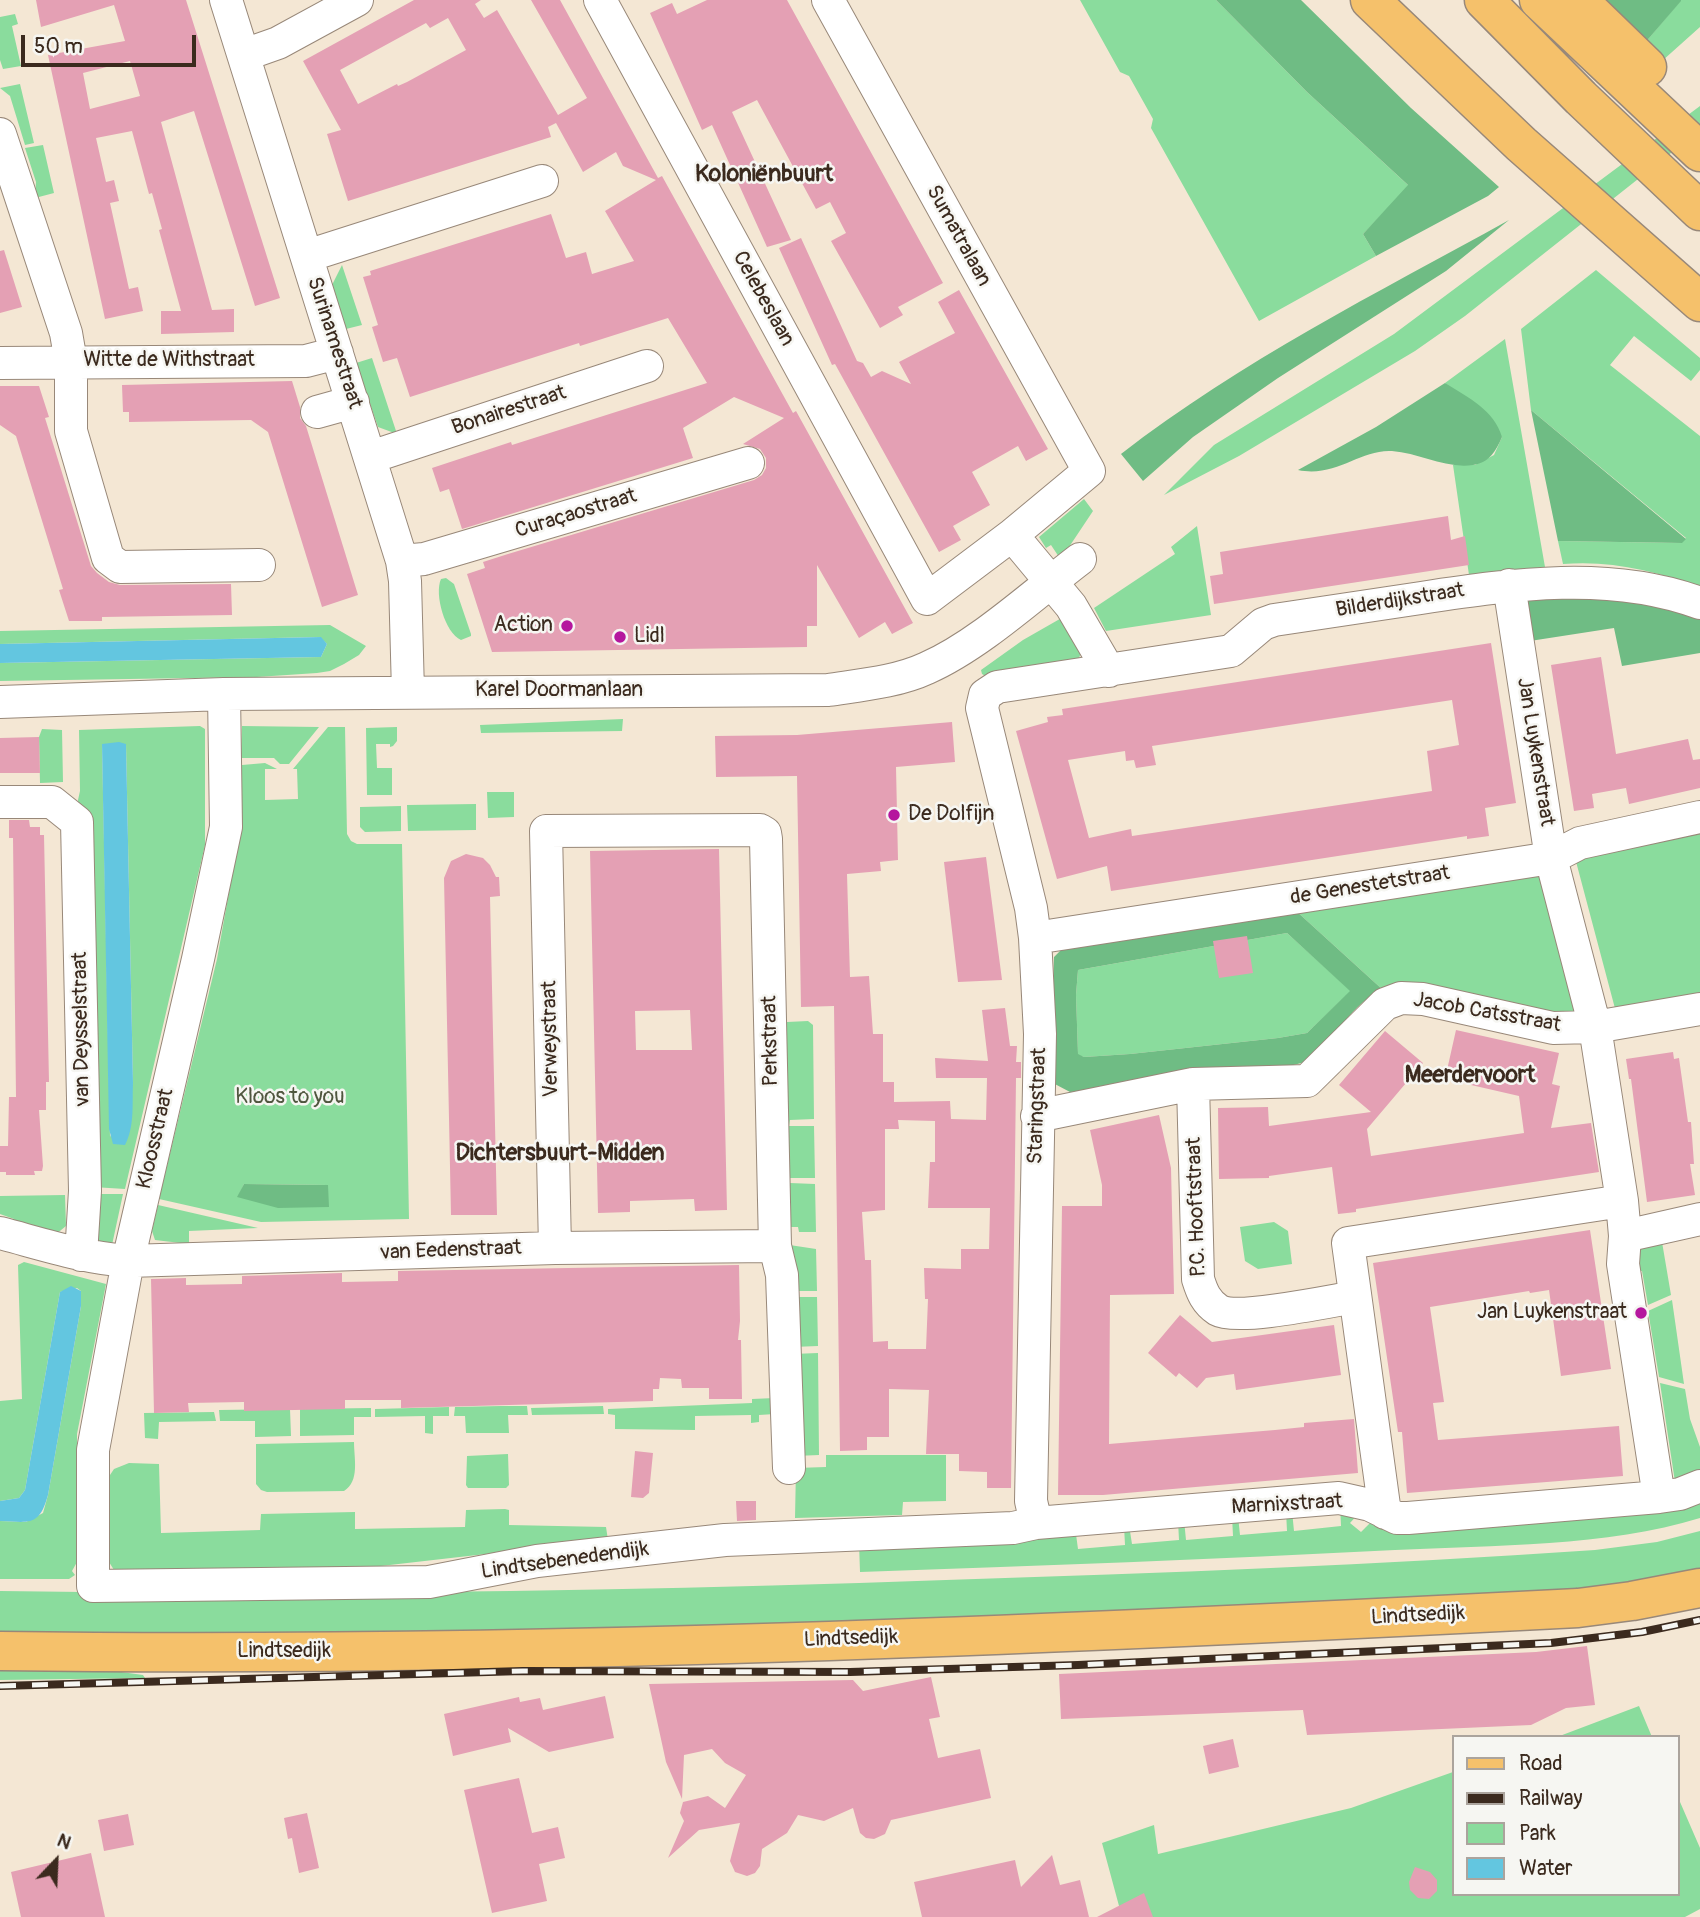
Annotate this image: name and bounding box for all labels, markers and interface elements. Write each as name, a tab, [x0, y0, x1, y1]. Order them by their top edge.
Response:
scale bar	[24, 21, 200, 65]
text: 50 m	[34, 33, 83, 60]
district label: Koloniënbuurt	[695, 161, 833, 189]
street label: Sumatralaan	[920, 181, 996, 291]
street label: Celebeslaan	[727, 247, 799, 351]
street label: Surinamestraat	[301, 274, 367, 412]
street label: Witte de Withstraat	[83, 348, 255, 374]
street label: Bonairestraat	[449, 381, 569, 441]
street label: Curaçaostraat	[512, 484, 640, 544]
street label: Bilderdijkstraat	[1334, 578, 1466, 624]
place label: Action	[494, 613, 553, 639]
marker: Action	[559, 618, 575, 634]
place label: Lidl	[634, 624, 665, 650]
marker: Lidl	[612, 629, 628, 645]
street label: Jan Luykenstraat	[1511, 676, 1559, 828]
street label: Karel Doormanlaan	[475, 678, 643, 704]
place label: De Dolfijn	[908, 802, 994, 828]
marker: De Dolfijn	[886, 807, 902, 823]
street label: de Genestetstraat	[1289, 861, 1451, 911]
street label: van Deysselstraat	[68, 952, 96, 1106]
street label: Verweystraat	[537, 980, 565, 1098]
street label: Jacob Catsstraat	[1411, 988, 1563, 1038]
street label: Perkstraat	[758, 995, 784, 1087]
street label: Staringstraat	[1023, 1047, 1053, 1165]
district label: Meerdervoort	[1405, 1062, 1535, 1090]
park label: Kloos to you	[235, 1085, 345, 1111]
street label: Kloosstraat	[132, 1086, 180, 1192]
street label: P.C. Hooftstraat	[1182, 1137, 1212, 1277]
district label: Dichtersbuurt-Midden	[455, 1140, 665, 1168]
street label: van Eedenstraat	[380, 1236, 522, 1266]
place label: Jan Luykenstraat	[1477, 1300, 1627, 1326]
marker: Jan Luykenstraat	[1633, 1305, 1649, 1321]
street label: Marnixstraat	[1231, 1490, 1343, 1520]
street label: Lindtsebenedendijk	[480, 1537, 650, 1585]
street label: Lindtsedijk	[1370, 1601, 1466, 1631]
street label: Lindtsedijk	[803, 1625, 899, 1653]
street label: Lindtsedijk	[237, 1639, 331, 1665]
legend	[1452, 1735, 1679, 1896]
text: Road	[1519, 1750, 1563, 1777]
text: Railway	[1519, 1785, 1583, 1812]
text: Park	[1519, 1820, 1556, 1847]
north arrow	[21, 1826, 91, 1896]
text: N	[54, 1828, 75, 1855]
text: Water	[1519, 1855, 1572, 1882]

